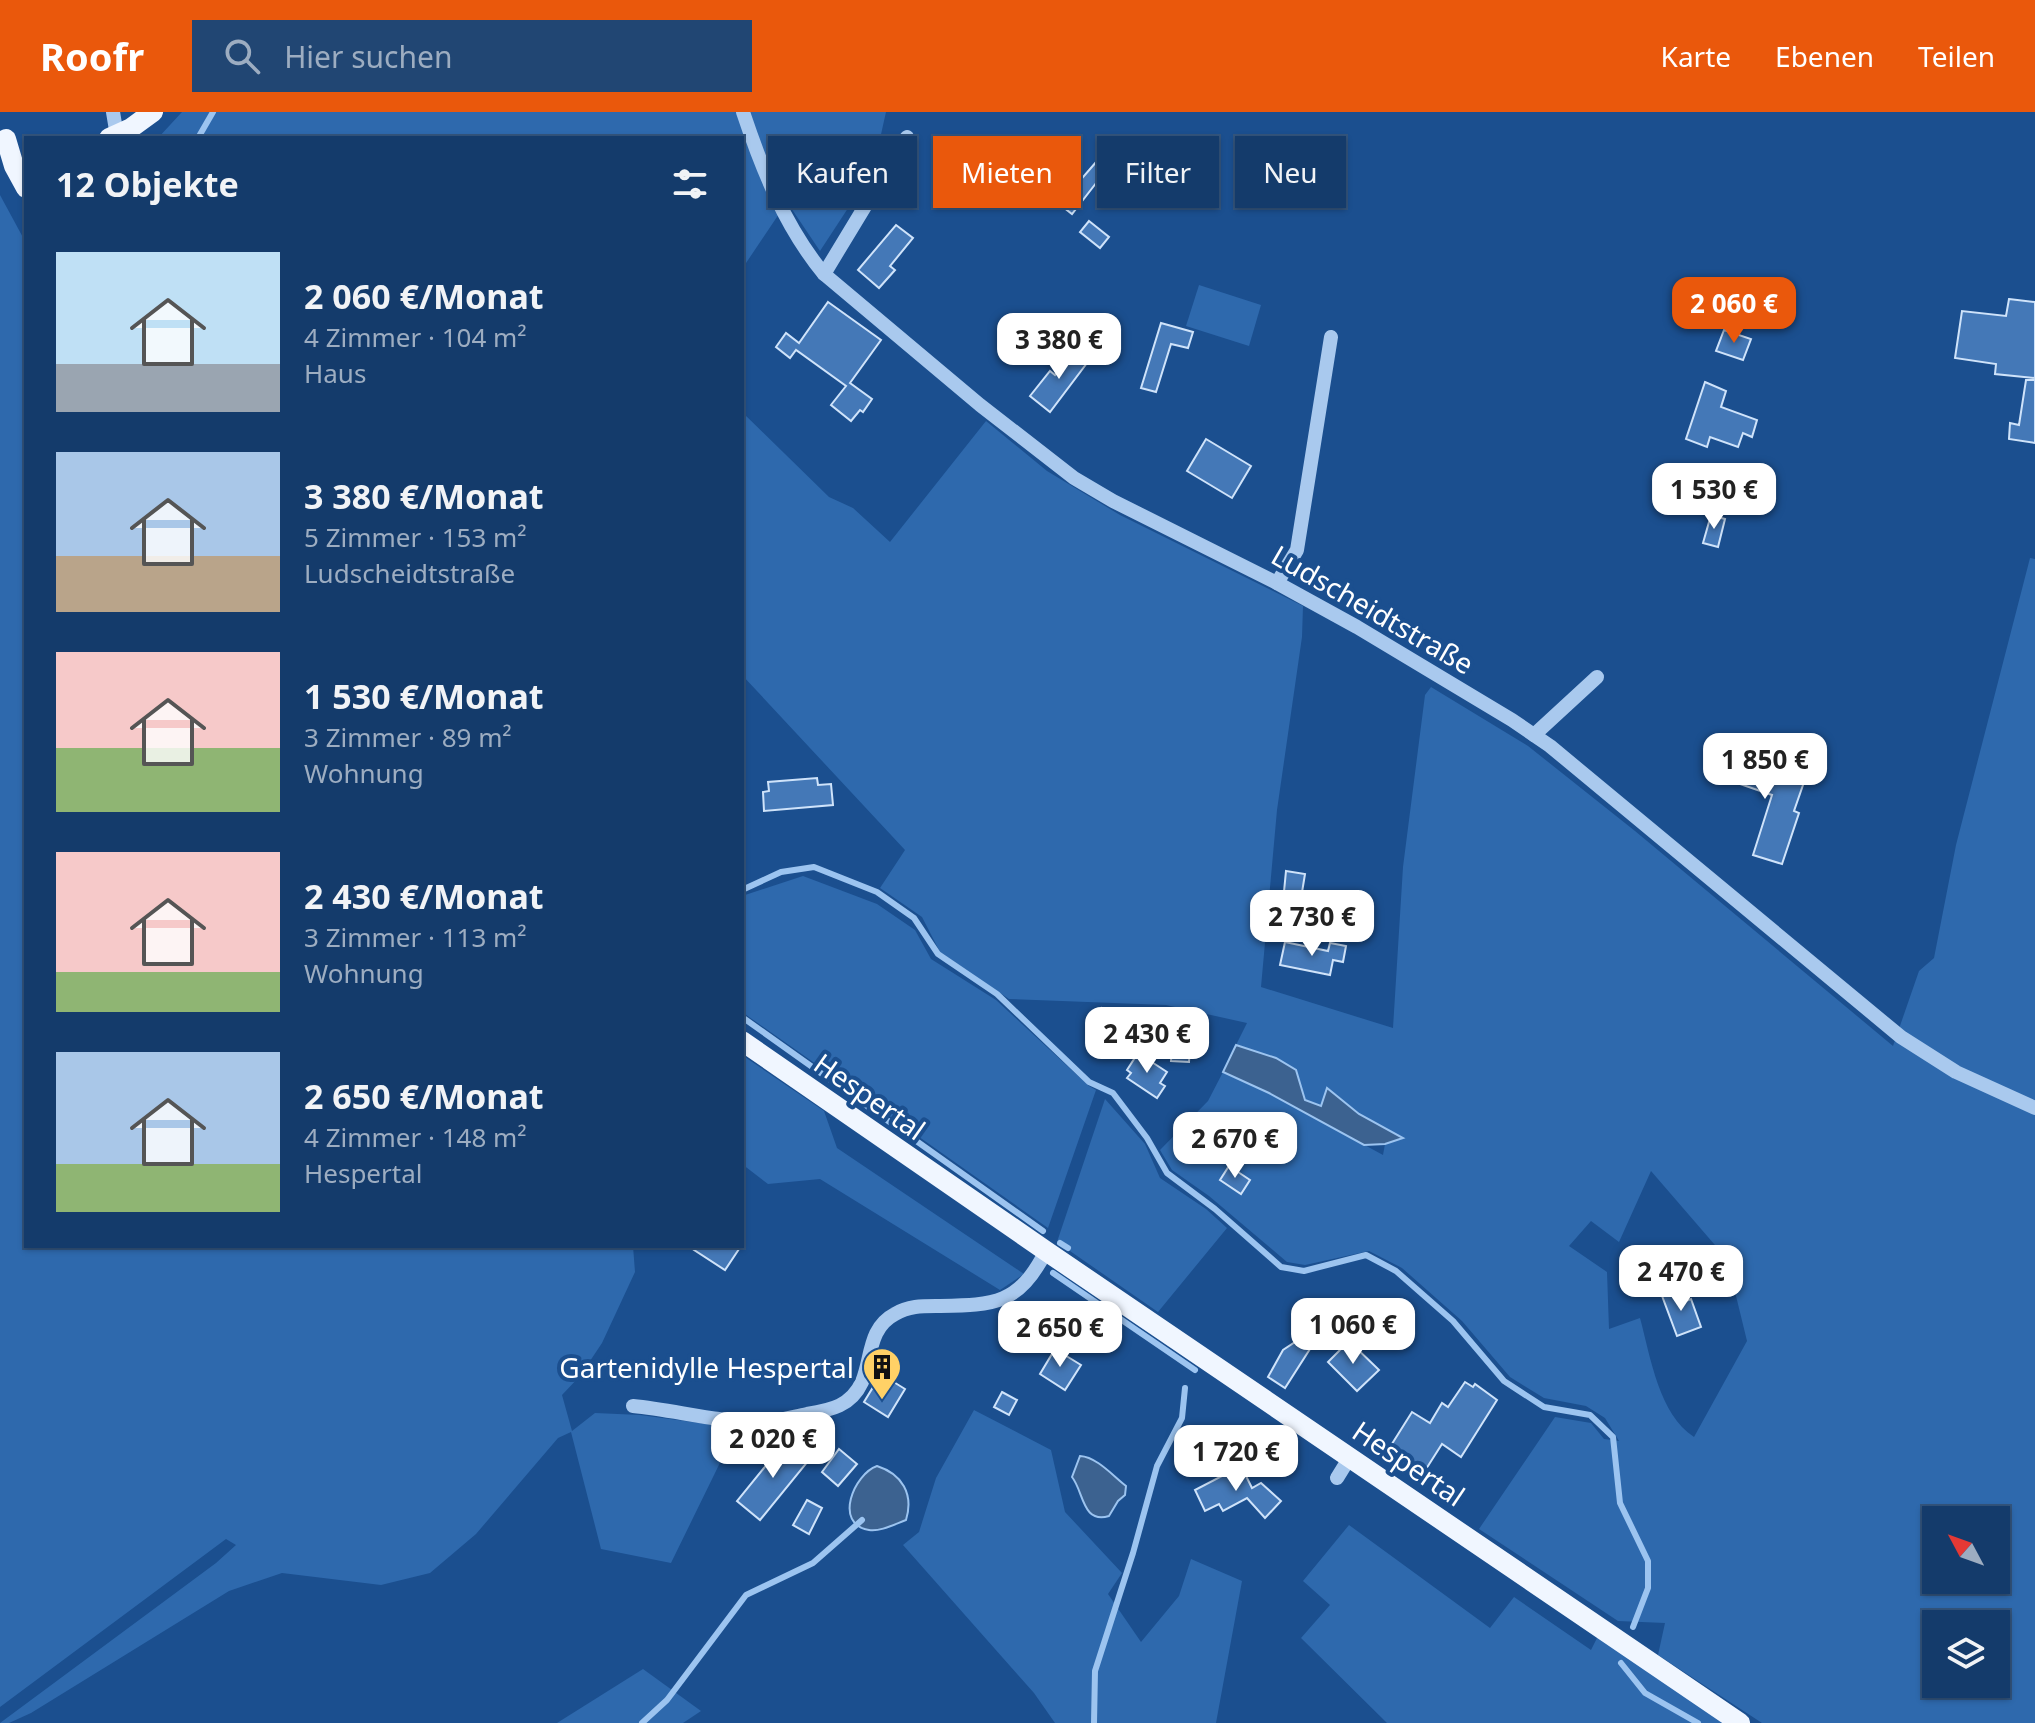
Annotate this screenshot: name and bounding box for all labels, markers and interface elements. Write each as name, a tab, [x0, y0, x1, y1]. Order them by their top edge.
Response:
search box	[192, 20, 752, 92]
text: Roofr	[40, 30, 144, 82]
icon: search	[220, 34, 264, 78]
text: Hier suchen	[284, 36, 453, 77]
text: Karte	[1661, 37, 1731, 75]
text: Ebenen	[1775, 37, 1874, 75]
text: Teilen	[1918, 37, 1995, 75]
chip: Kaufen	[768, 136, 917, 208]
chip: Mieten	[933, 136, 1081, 208]
chip: Filter	[1097, 136, 1219, 208]
chip: Neu	[1235, 136, 1346, 208]
text: 12 Objekte	[56, 161, 239, 207]
icon: filters	[668, 162, 712, 206]
text: 2 060 €/Monat	[304, 273, 544, 319]
pin: 2 060 €	[1660, 277, 1808, 345]
icon: home	[120, 284, 216, 380]
text: 2 060 €	[1690, 285, 1778, 321]
pin: 3 380 €	[985, 313, 1133, 381]
text: 4 Zimmer · 104 m²	[304, 319, 527, 355]
text: 3 380 €	[1015, 321, 1103, 357]
text: Haus	[304, 355, 366, 391]
pin: 1 530 €	[1640, 463, 1788, 531]
text: 1 530 €	[1670, 471, 1758, 507]
text: 3 380 €/Monat	[304, 473, 544, 519]
icon: home	[120, 484, 216, 580]
text: 5 Zimmer · 153 m²	[304, 519, 527, 555]
street label: Ludscheidtstraße	[1265, 536, 1481, 682]
text: Ludscheidtstraße	[304, 555, 515, 591]
text: 1 530 €/Monat	[304, 673, 544, 719]
icon: home	[120, 684, 216, 780]
text: 3 Zimmer · 89 m²	[304, 719, 512, 755]
pin: 1 850 €	[1691, 733, 1839, 801]
text: 1 850 €	[1721, 741, 1809, 777]
text: Wohnung	[304, 755, 424, 791]
text: 2 430 €/Monat	[304, 873, 544, 919]
icon: home	[120, 884, 216, 980]
pin: 2 730 €	[1238, 890, 1386, 958]
text: 2 730 €	[1268, 898, 1356, 934]
text: 3 Zimmer · 113 m²	[304, 919, 527, 955]
text: Wohnung	[304, 955, 424, 991]
pin: 2 430 €	[1073, 1007, 1221, 1075]
text: 2 430 €	[1103, 1015, 1191, 1051]
street label: Hespertal	[807, 1044, 933, 1148]
text: 2 650 €/Monat	[304, 1073, 544, 1119]
icon: home	[120, 1084, 216, 1180]
pin: 2 670 €	[1161, 1112, 1309, 1180]
text: 4 Zimmer · 148 m²	[304, 1119, 527, 1155]
text: 2 670 €	[1191, 1120, 1279, 1156]
text: Hespertal	[304, 1155, 422, 1191]
pin: 2 470 €	[1607, 1245, 1755, 1313]
text: 2 470 €	[1637, 1253, 1725, 1289]
pin: 1 060 €	[1279, 1298, 1427, 1366]
pin: 2 650 €	[986, 1301, 1134, 1369]
text: 1 060 €	[1309, 1306, 1397, 1342]
text: 2 650 €	[1016, 1309, 1104, 1345]
building icon: Gartenidylle Hespertal	[861, 1346, 903, 1401]
place label: Gartenidylle Hespertal	[559, 1348, 854, 1386]
pin: 2 020 €	[699, 1412, 847, 1480]
street label: Hespertal	[1345, 1412, 1473, 1514]
text: 2 020 €	[729, 1420, 817, 1456]
pin: 1 720 €	[1162, 1425, 1310, 1493]
text: 1 720 €	[1192, 1433, 1280, 1469]
north arrow	[1922, 1506, 2010, 1594]
map controls	[1922, 1506, 2010, 1698]
button: layers	[1922, 1610, 2010, 1698]

